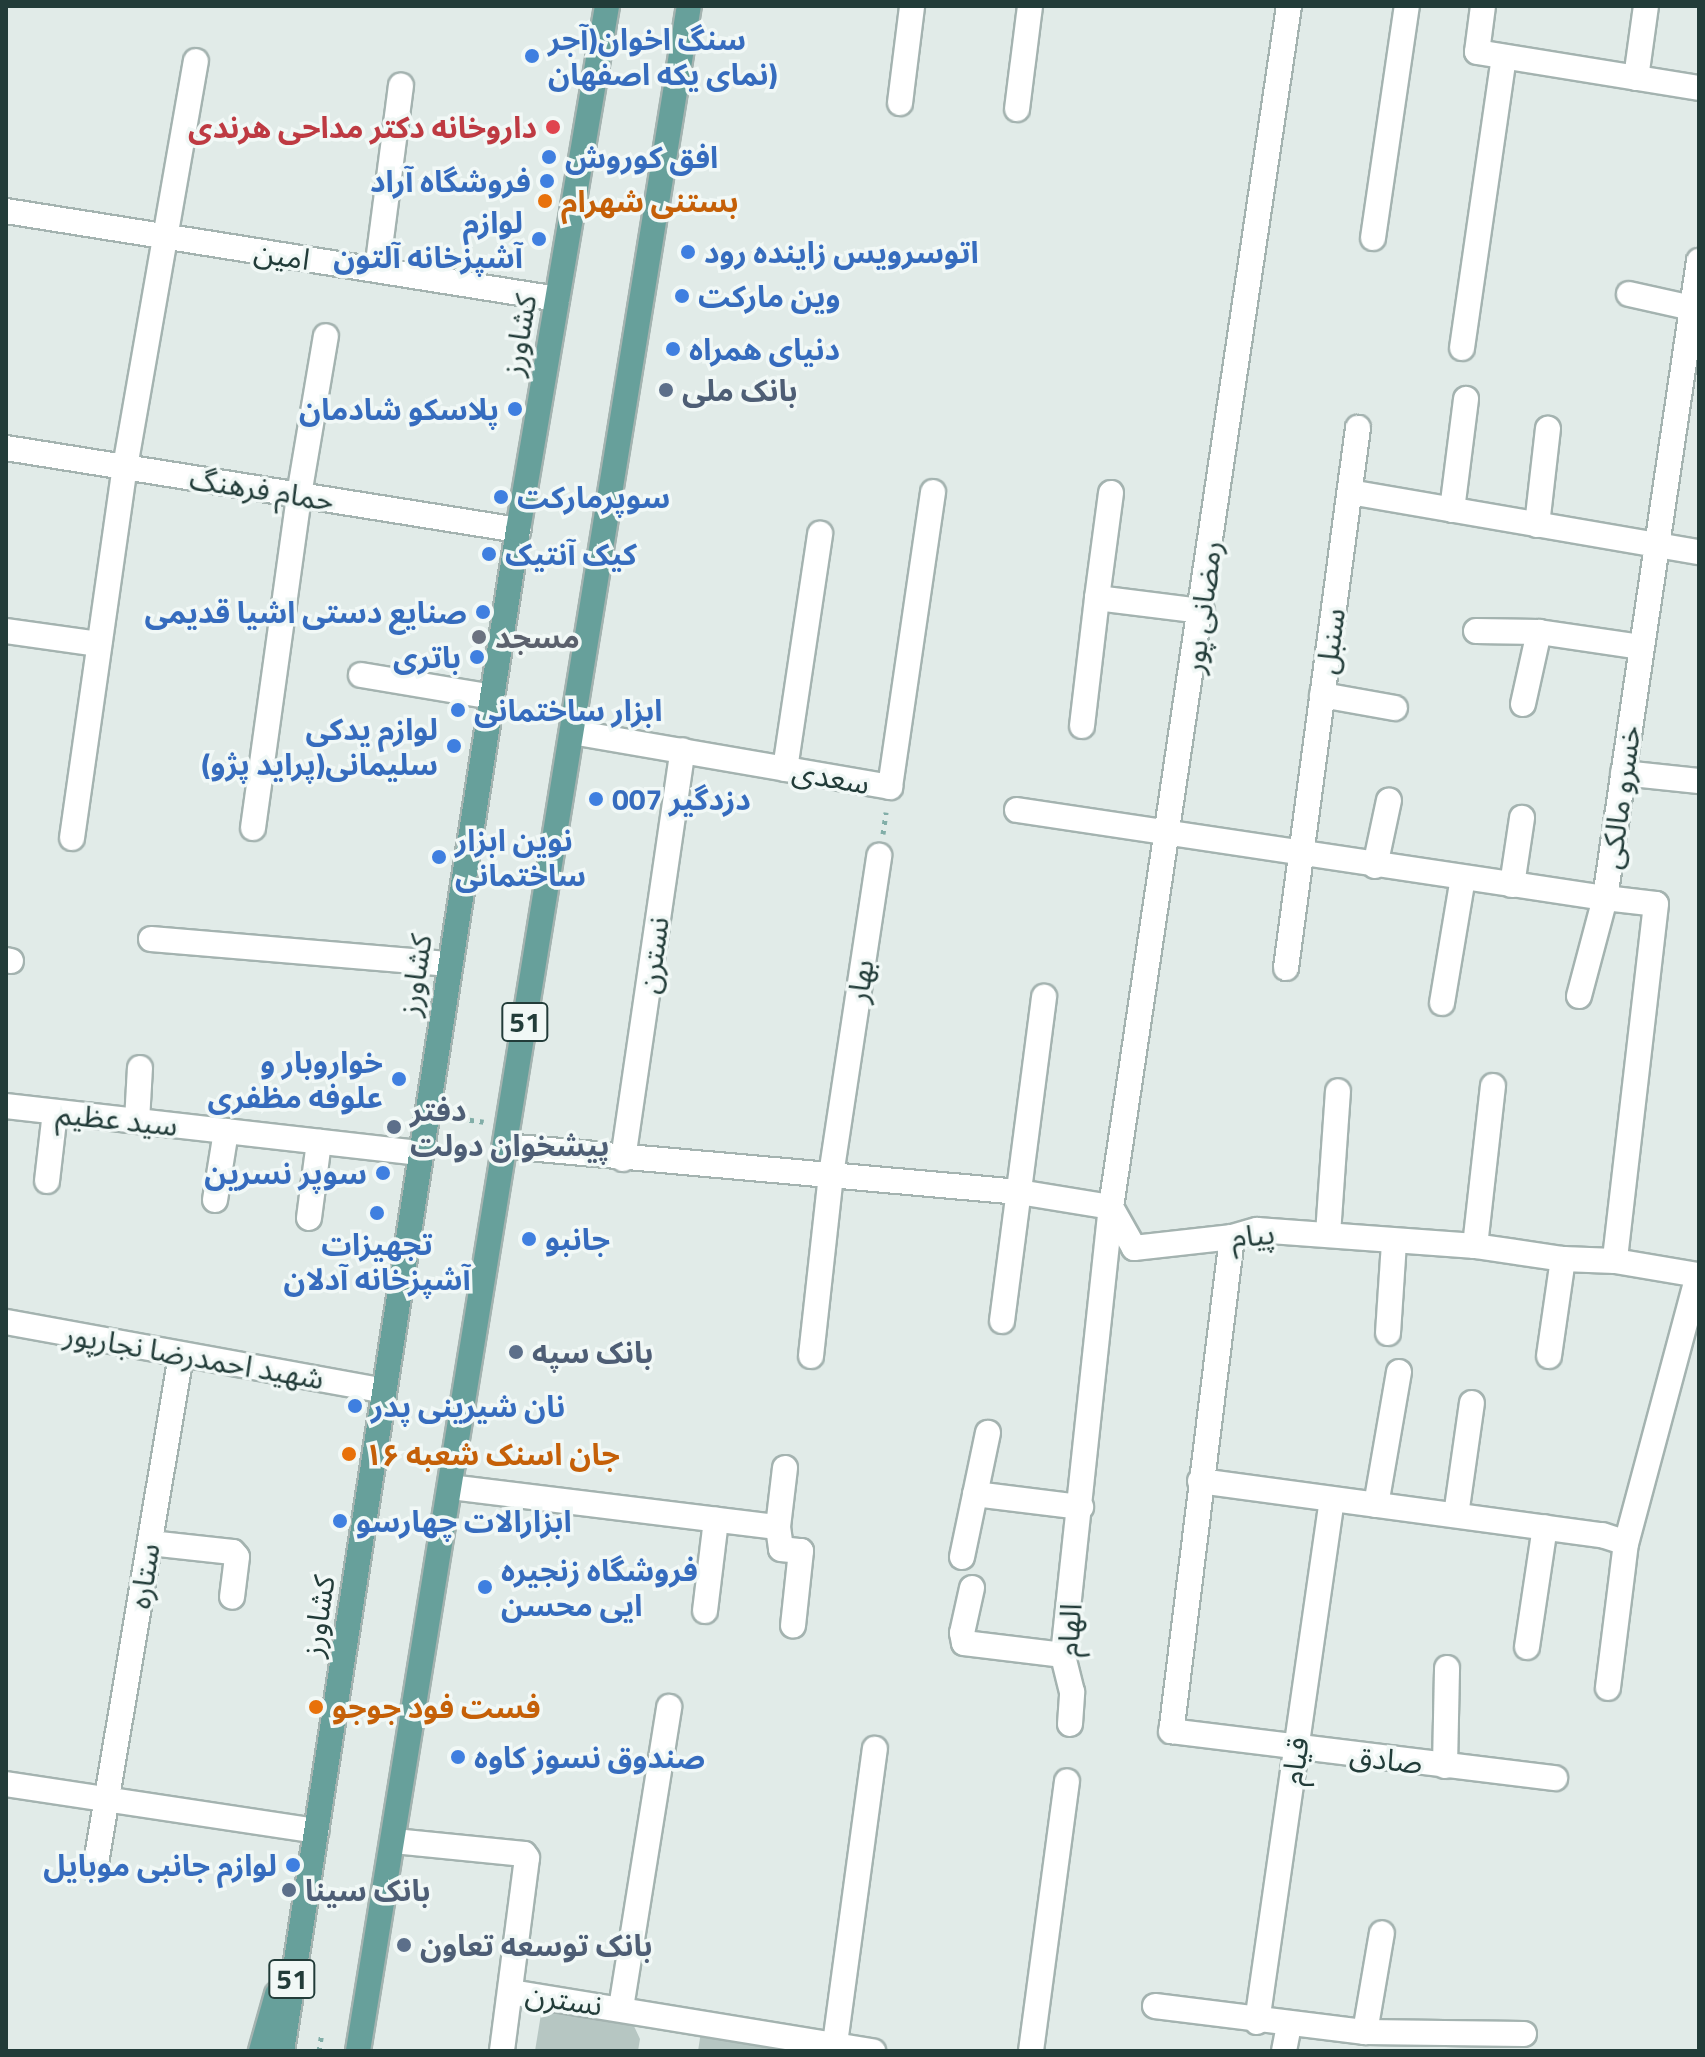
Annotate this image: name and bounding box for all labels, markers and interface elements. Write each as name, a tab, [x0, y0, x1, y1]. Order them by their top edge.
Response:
place label: سنگ اخوان(آجر نمای یکه اصفهان)	[548, 21, 778, 92]
marker: سنگ اخوان(آجر نمای یکه اصفهان)	[523, 47, 541, 65]
place label: داروخانه دکتر مداحی هرندی	[188, 109, 537, 145]
marker: داروخانه دکتر مداحی هرندی	[544, 118, 562, 136]
place label: افق کوروش	[565, 139, 718, 175]
marker: افق کوروش	[540, 148, 558, 166]
place label: فروشگاه آراد	[370, 163, 531, 199]
marker: فروشگاه آراد	[538, 172, 556, 190]
place label: بستنی شهرام	[561, 183, 738, 219]
marker: بستنی شهرام	[536, 192, 554, 210]
place label: لوازم آشپزخانه آلتون	[333, 204, 523, 274]
marker: لوازم آشپزخانه آلتون	[530, 230, 548, 248]
street label: امین	[252, 233, 312, 277]
place label: اتوسرویس زاینده رود	[704, 234, 979, 270]
marker: اتوسرویس زاینده رود	[679, 243, 697, 261]
place label: وین مارکت	[698, 278, 840, 314]
marker: وین مارکت	[673, 287, 691, 305]
street label: کشاورز	[494, 291, 544, 379]
place label: دنیای همراه	[689, 331, 840, 367]
marker: دنیای همراه	[664, 340, 682, 358]
place label: بانک ملی	[682, 372, 797, 408]
marker: بانک ملی	[657, 381, 675, 399]
place label: پلاسکو شادمان	[299, 391, 499, 427]
marker: پلاسکو شادمان	[506, 400, 524, 418]
street label: حمام فرهنگ	[187, 460, 337, 518]
place label: سوپرمارکت	[517, 479, 670, 515]
marker: سوپرمارکت	[492, 488, 510, 506]
place label: کیک آنتیک	[505, 536, 637, 572]
street label: رمضانی پور	[1175, 538, 1229, 676]
marker: کیک آنتیک	[480, 545, 498, 563]
place label: صنایع دستی اشیا قدیمی	[145, 594, 467, 630]
marker: صنایع دستی اشیا قدیمی	[474, 603, 492, 621]
street label: سنبل	[1308, 606, 1352, 676]
place label: مسجد	[495, 619, 580, 655]
marker: مسجد	[470, 628, 488, 646]
place label: باتری	[393, 639, 461, 675]
marker: باتری	[468, 648, 486, 666]
place label: ابزار ساختمانی	[474, 692, 662, 728]
marker: ابزار ساختمانی	[449, 701, 467, 719]
place label: لوازم یدکی سلیمانی(پراید پژو)	[201, 711, 438, 782]
street label: خسرو مالکی	[1592, 723, 1648, 871]
marker: لوازم یدکی سلیمانی(پراید پژو)	[445, 737, 463, 755]
street label: سعدی	[790, 753, 872, 801]
place label: دزدگیر 007	[612, 781, 751, 817]
marker: دزدگیر 007	[587, 790, 605, 808]
place label: نوین ابزار ساختمانی	[455, 822, 586, 892]
marker: نوین ابزار ساختمانی	[430, 848, 448, 866]
street label: نسترن	[630, 914, 676, 996]
street label: کشاورز	[391, 932, 439, 1018]
street label: بهار	[839, 957, 881, 1005]
road number: 51	[501, 998, 549, 1046]
place label: خواروبار و علوفه مظفری	[208, 1044, 383, 1114]
marker: خواروبار و علوفه مظفری	[390, 1070, 408, 1088]
place label: دفتر پیشخوان دولت	[410, 1092, 610, 1162]
street label: سید عظیم	[55, 1095, 179, 1143]
marker: دفتر پیشخوان دولت	[385, 1118, 403, 1136]
place label: سوپر نسرین	[204, 1155, 367, 1191]
marker: سوپر نسرین	[374, 1164, 392, 1182]
marker: تجهیزات آشپزخانه آدلان	[368, 1204, 386, 1222]
street label: پیام	[1230, 1215, 1276, 1255]
place label: جانبو	[545, 1221, 610, 1257]
place label: تجهیزات آشپزخانه آدلان	[283, 1226, 471, 1296]
marker: جانبو	[520, 1230, 538, 1248]
street label: شهید احمدرضا نجارپور	[61, 1315, 327, 1397]
place label: بانک سپه	[532, 1334, 653, 1370]
marker: بانک سپه	[507, 1343, 525, 1361]
place label: نان شیرینی پدر	[371, 1388, 565, 1424]
marker: نان شیرینی پدر	[346, 1397, 364, 1415]
place label: جان اسنک شعبه ۱۶	[365, 1436, 620, 1472]
marker: جان اسنک شعبه ۱۶	[340, 1445, 358, 1463]
place label: ابزارالات چهارسو	[356, 1503, 572, 1539]
marker: ابزارالات چهارسو	[331, 1512, 349, 1530]
street label: ستاره	[121, 1541, 167, 1611]
place label: فروشگاه زنجیره ایی محسن	[501, 1552, 698, 1622]
street label: کشاورز	[294, 1573, 342, 1659]
marker: فروشگاه زنجیره ایی محسن	[476, 1578, 494, 1596]
street label: الهام	[1050, 1602, 1088, 1658]
place label: فست فود جوجو	[332, 1689, 541, 1725]
marker: فست فود جوجو	[307, 1698, 325, 1716]
street label: قیام	[1274, 1735, 1316, 1787]
street label: صادق	[1348, 1737, 1424, 1781]
place label: صندوق نسوز کاوه	[474, 1739, 705, 1775]
marker: صندوق نسوز کاوه	[449, 1748, 467, 1766]
place label: لوازم جانبی موبایل	[43, 1847, 277, 1883]
marker: لوازم جانبی موبایل	[284, 1856, 302, 1874]
place label: بانک سینا	[305, 1872, 431, 1908]
marker: بانک سینا	[280, 1881, 298, 1899]
place label: بانک توسعه تعاون	[420, 1927, 653, 1963]
marker: بانک توسعه تعاون	[395, 1936, 413, 1954]
road number: 51	[268, 1955, 316, 2003]
street label: نسترن	[523, 1975, 605, 2023]

